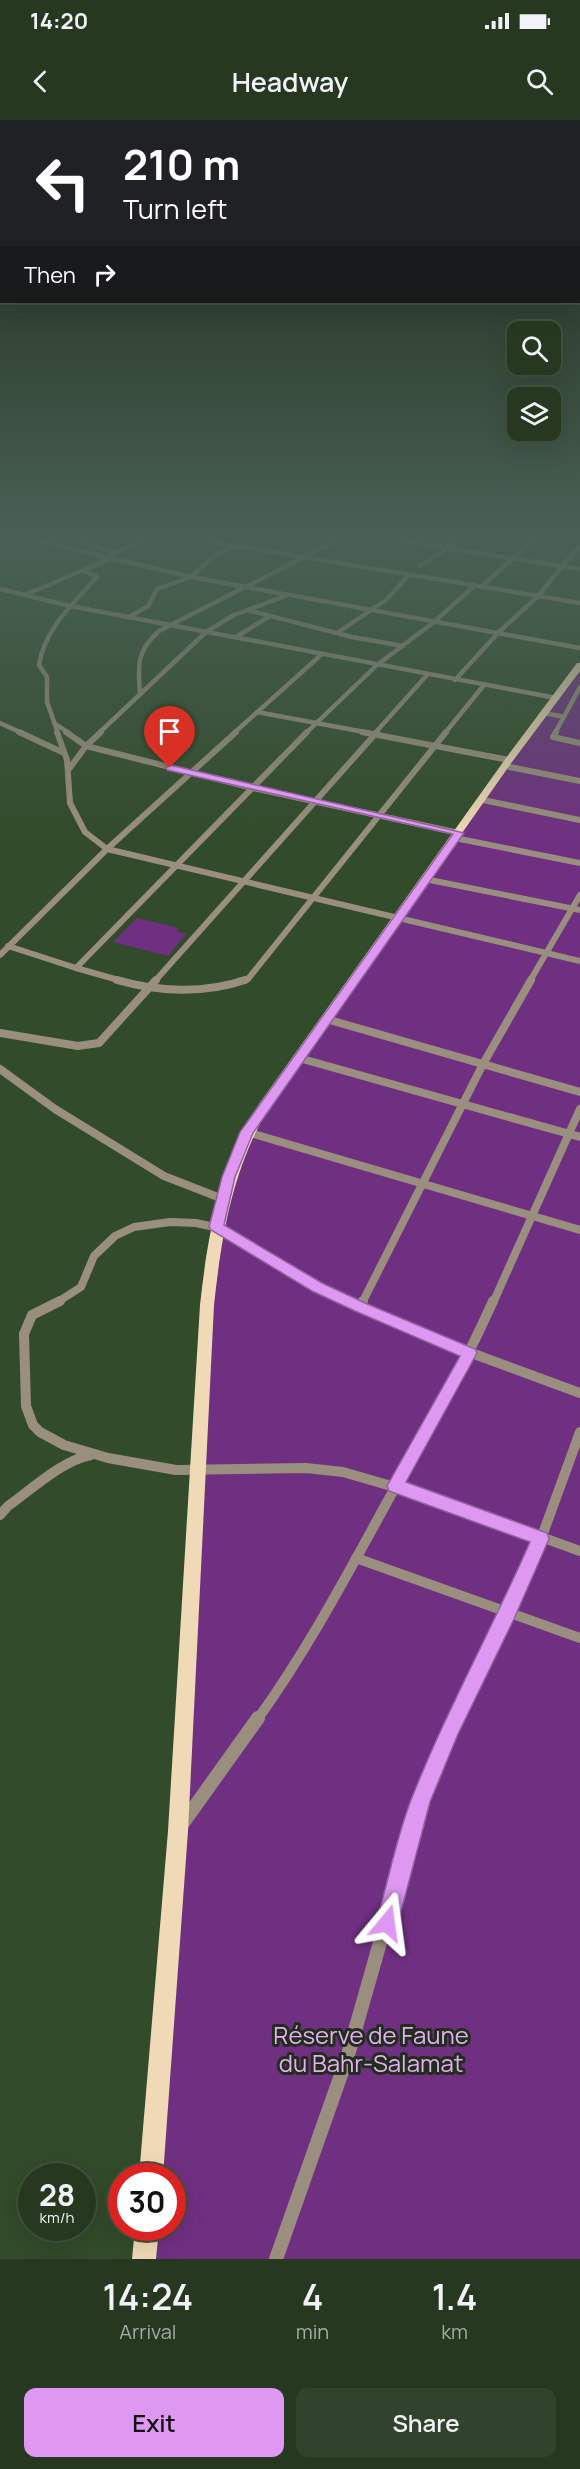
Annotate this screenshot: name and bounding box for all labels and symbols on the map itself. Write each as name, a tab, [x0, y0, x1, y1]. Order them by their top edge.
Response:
pin	[144, 706, 195, 768]
position arrow	[355, 1891, 419, 1955]
park label: Réserve de Faune du Bahr-Salamat	[273, 2018, 469, 2079]
speed limit sign: 30	[108, 2163, 186, 2241]

